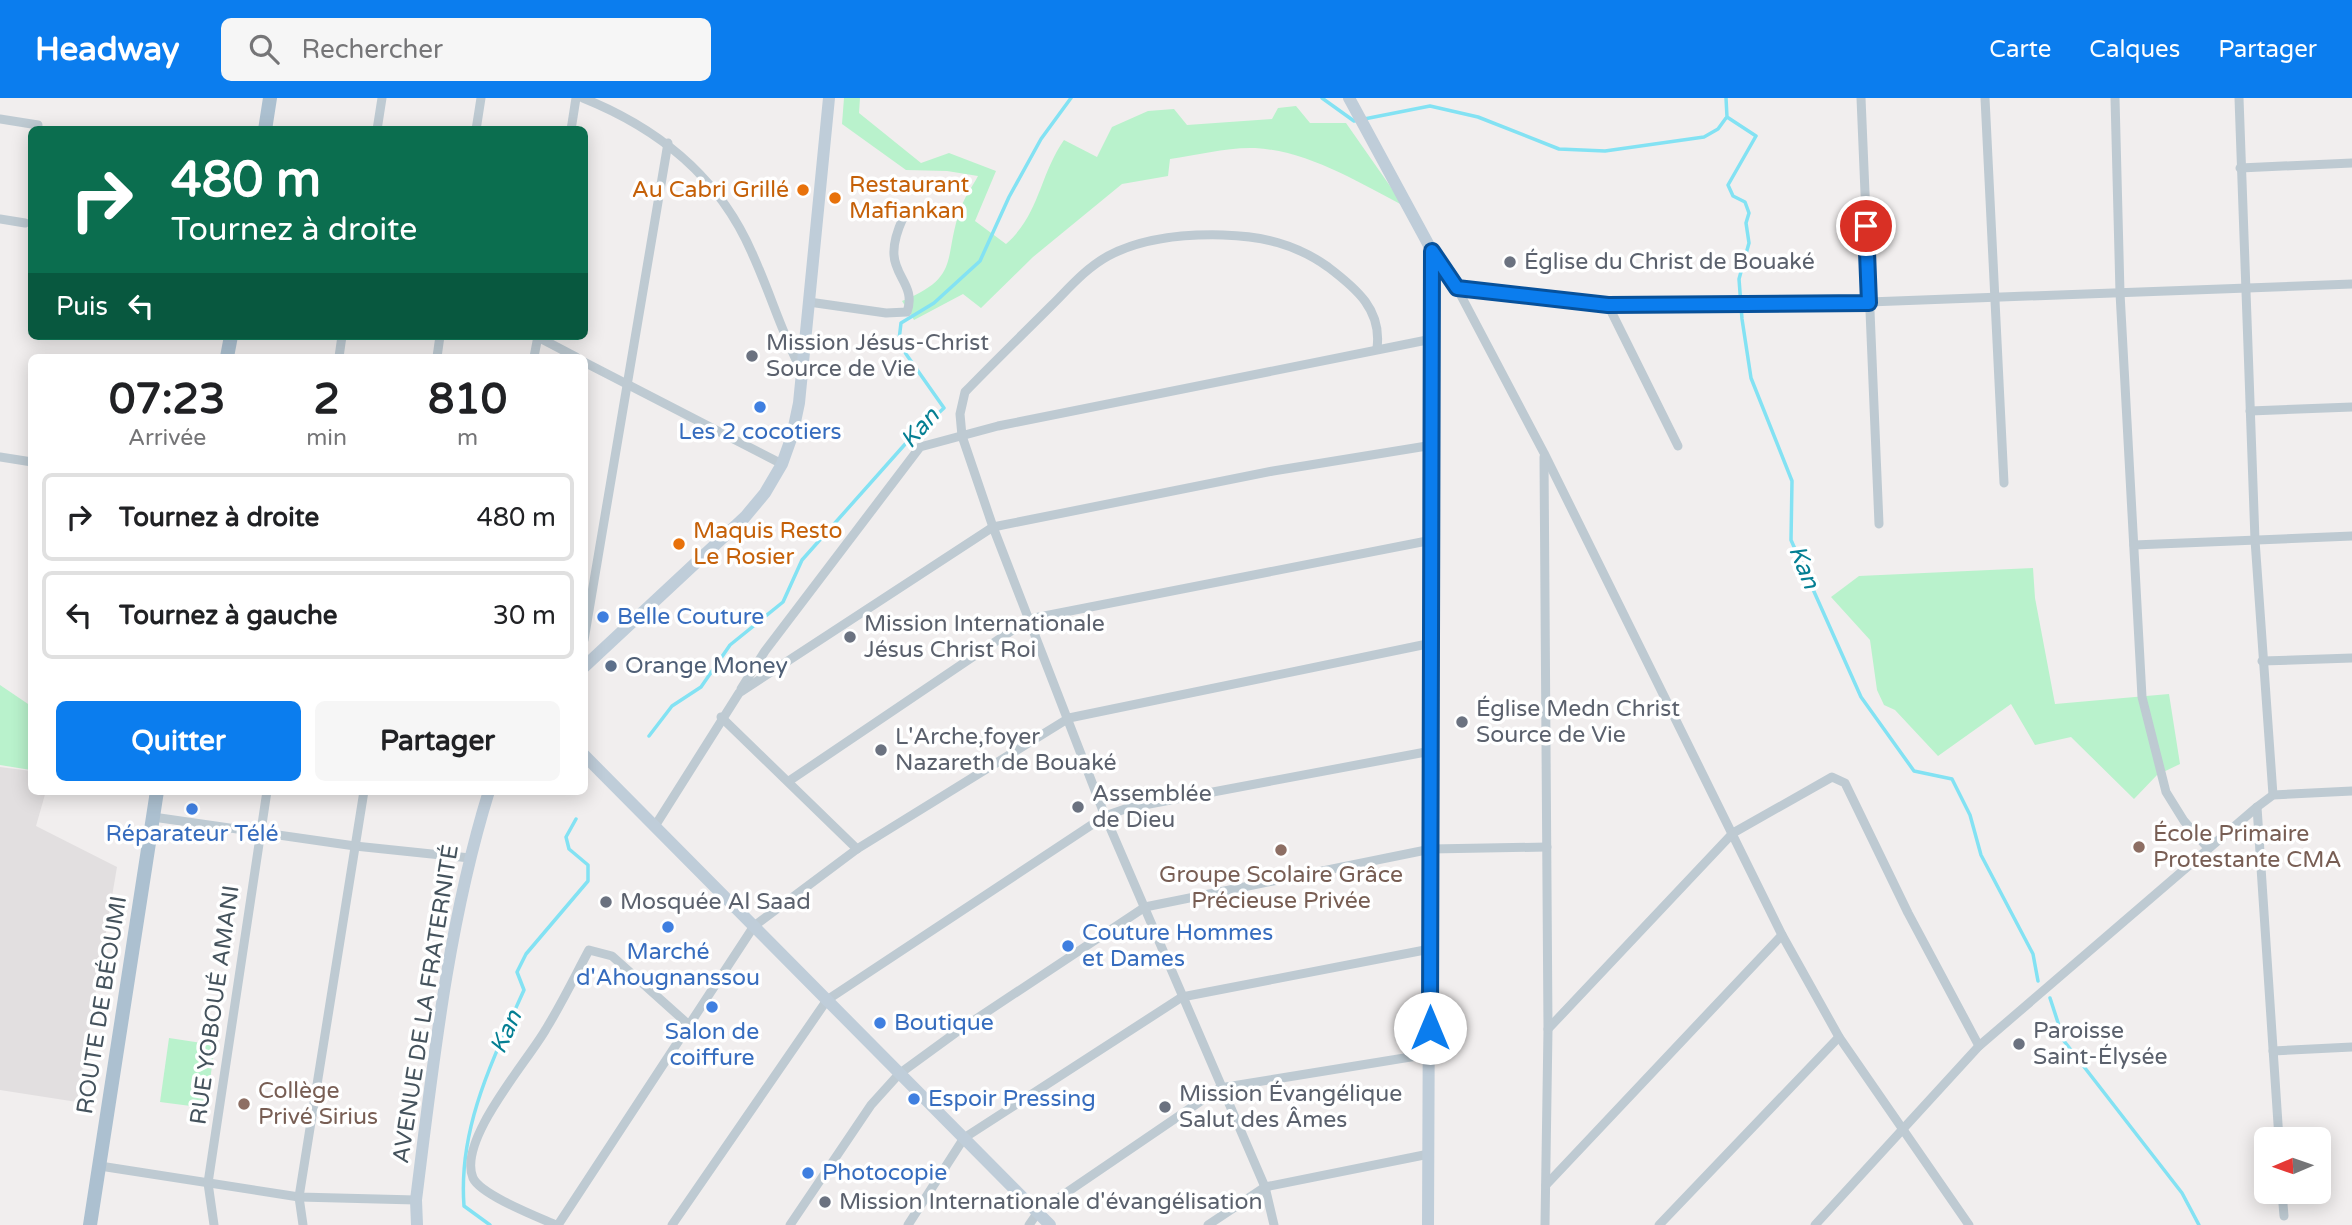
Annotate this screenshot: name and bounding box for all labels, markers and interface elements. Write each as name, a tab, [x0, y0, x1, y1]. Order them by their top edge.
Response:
search box	[221, 18, 711, 81]
text: Headway	[35, 30, 179, 69]
icon: search	[245, 30, 283, 68]
text: Rechercher	[301, 34, 443, 65]
text: Carte	[1989, 35, 2051, 64]
text: Calques	[2089, 35, 2180, 64]
text: Partager	[2218, 35, 2317, 64]
text: 480 m	[171, 151, 321, 210]
icon: right	[56, 154, 147, 245]
place label: Restaurant Mafiankan	[849, 171, 969, 225]
place label: Au Cabri Grillé	[632, 176, 789, 204]
marker: Au Cabri Grillé	[795, 182, 811, 198]
marker: Restaurant Mafiankan	[827, 190, 843, 206]
pin	[1836, 196, 1896, 256]
icon: arrive	[1847, 207, 1885, 245]
text: Tournez à droite	[171, 211, 417, 249]
place label: Église du Christ de Bouaké	[1524, 248, 1815, 276]
marker: Église du Christ de Bouaké	[1502, 254, 1518, 270]
icon: left	[122, 287, 160, 325]
text: Puis	[56, 291, 108, 322]
place label: Mission Jésus-Christ Source de Vie	[766, 329, 989, 383]
marker: Mission Jésus-Christ Source de Vie	[744, 348, 760, 364]
text: 07:23	[109, 374, 225, 425]
text: 2	[313, 374, 340, 425]
text: 810	[428, 374, 507, 425]
marker: Les 2 cocotiers	[752, 399, 768, 415]
water label: Kan	[894, 401, 946, 454]
place label: Les 2 cocotiers	[678, 418, 842, 446]
text: Arrivée	[128, 424, 206, 452]
text: min	[306, 424, 347, 452]
text: m	[457, 424, 478, 452]
icon: right	[60, 498, 98, 536]
text: Tournez à droite	[119, 502, 319, 533]
text: 480 m	[476, 502, 556, 533]
place label: Maquis Resto Le Rosier	[693, 517, 842, 571]
marker: Maquis Resto Le Rosier	[671, 536, 687, 552]
water label: Kan	[1782, 541, 1826, 594]
icon: left	[60, 596, 98, 634]
text: Tournez à gauche	[119, 600, 338, 631]
text: 30 m	[493, 600, 556, 631]
place label: Belle Couture	[617, 603, 764, 631]
marker: Belle Couture	[595, 609, 611, 625]
place label: Mission Internationale Jésus Christ Roi	[864, 610, 1105, 664]
marker: Mission Internationale Jésus Christ Roi	[842, 629, 858, 645]
place label: Orange Money	[625, 652, 788, 680]
marker: Orange Money	[603, 658, 619, 674]
place label: Église Medn Christ Source de Vie	[1476, 695, 1680, 749]
button: Quitter	[56, 701, 301, 781]
button: Partager	[315, 701, 560, 781]
marker: Église Medn Christ Source de Vie	[1454, 714, 1470, 730]
place label: L'Arche,foyer Nazareth de Bouaké	[895, 723, 1117, 777]
marker: L'Arche,foyer Nazareth de Bouaké	[873, 742, 889, 758]
place label: Assemblée de Dieu	[1092, 780, 1212, 834]
marker: Assemblée de Dieu	[1070, 799, 1086, 815]
marker: Réparateur Télé	[184, 801, 200, 817]
place label: Réparateur Télé	[105, 820, 279, 848]
place label: École Primaire Protestante CMA	[2153, 820, 2342, 874]
marker: École Primaire Protestante CMA	[2131, 839, 2147, 855]
marker: Groupe Scolaire Grâce Précieuse Privée	[1273, 842, 1289, 858]
street label: AVENUE DE LA FRATERNITÉ	[387, 843, 465, 1165]
place label: Groupe Scolaire Grâce Précieuse Privée	[1159, 861, 1403, 915]
street label: RUE YOBOUÉ AMANI	[184, 884, 246, 1126]
place label: Mosquée Al Saad	[620, 888, 811, 916]
street label: ROUTE DE BÉOUMI	[71, 894, 133, 1116]
marker: Mosquée Al Saad	[598, 894, 614, 910]
marker: Marché d'Ahougnanssou	[660, 919, 676, 935]
place label: Couture Hommes et Dames	[1082, 919, 1273, 973]
place label: Marché d'Ahougnanssou	[576, 938, 760, 992]
marker: Couture Hommes et Dames	[1060, 938, 1076, 954]
position arrow	[1393, 991, 1467, 1065]
marker: Salon de coiffure	[704, 999, 720, 1015]
water label: Kan	[484, 1005, 529, 1058]
place label: Boutique	[894, 1009, 994, 1037]
marker: Boutique	[872, 1015, 888, 1031]
place label: Paroisse Saint-Élysée	[2033, 1017, 2168, 1071]
place label: Salon de coiffure	[665, 1018, 759, 1072]
marker: Paroisse Saint-Élysée	[2011, 1036, 2027, 1052]
place label: Collège Privé Sirius	[258, 1077, 378, 1131]
place label: Mission Évangélique Salut des Âmes	[1179, 1080, 1402, 1134]
place label: Espoir Pressing	[928, 1085, 1096, 1113]
marker: Espoir Pressing	[906, 1091, 922, 1107]
marker: Collège Privé Sirius	[236, 1096, 252, 1112]
marker: Mission Évangélique Salut des Âmes	[1157, 1099, 1173, 1115]
north arrow	[2254, 1127, 2331, 1204]
map controls	[2254, 1127, 2331, 1204]
place label: Photocopie	[822, 1159, 947, 1187]
marker: Photocopie	[800, 1165, 816, 1181]
place label: Mission Internationale d'évangélisation	[839, 1188, 1263, 1216]
marker: Mission Internationale d'évangélisation	[817, 1194, 833, 1210]

